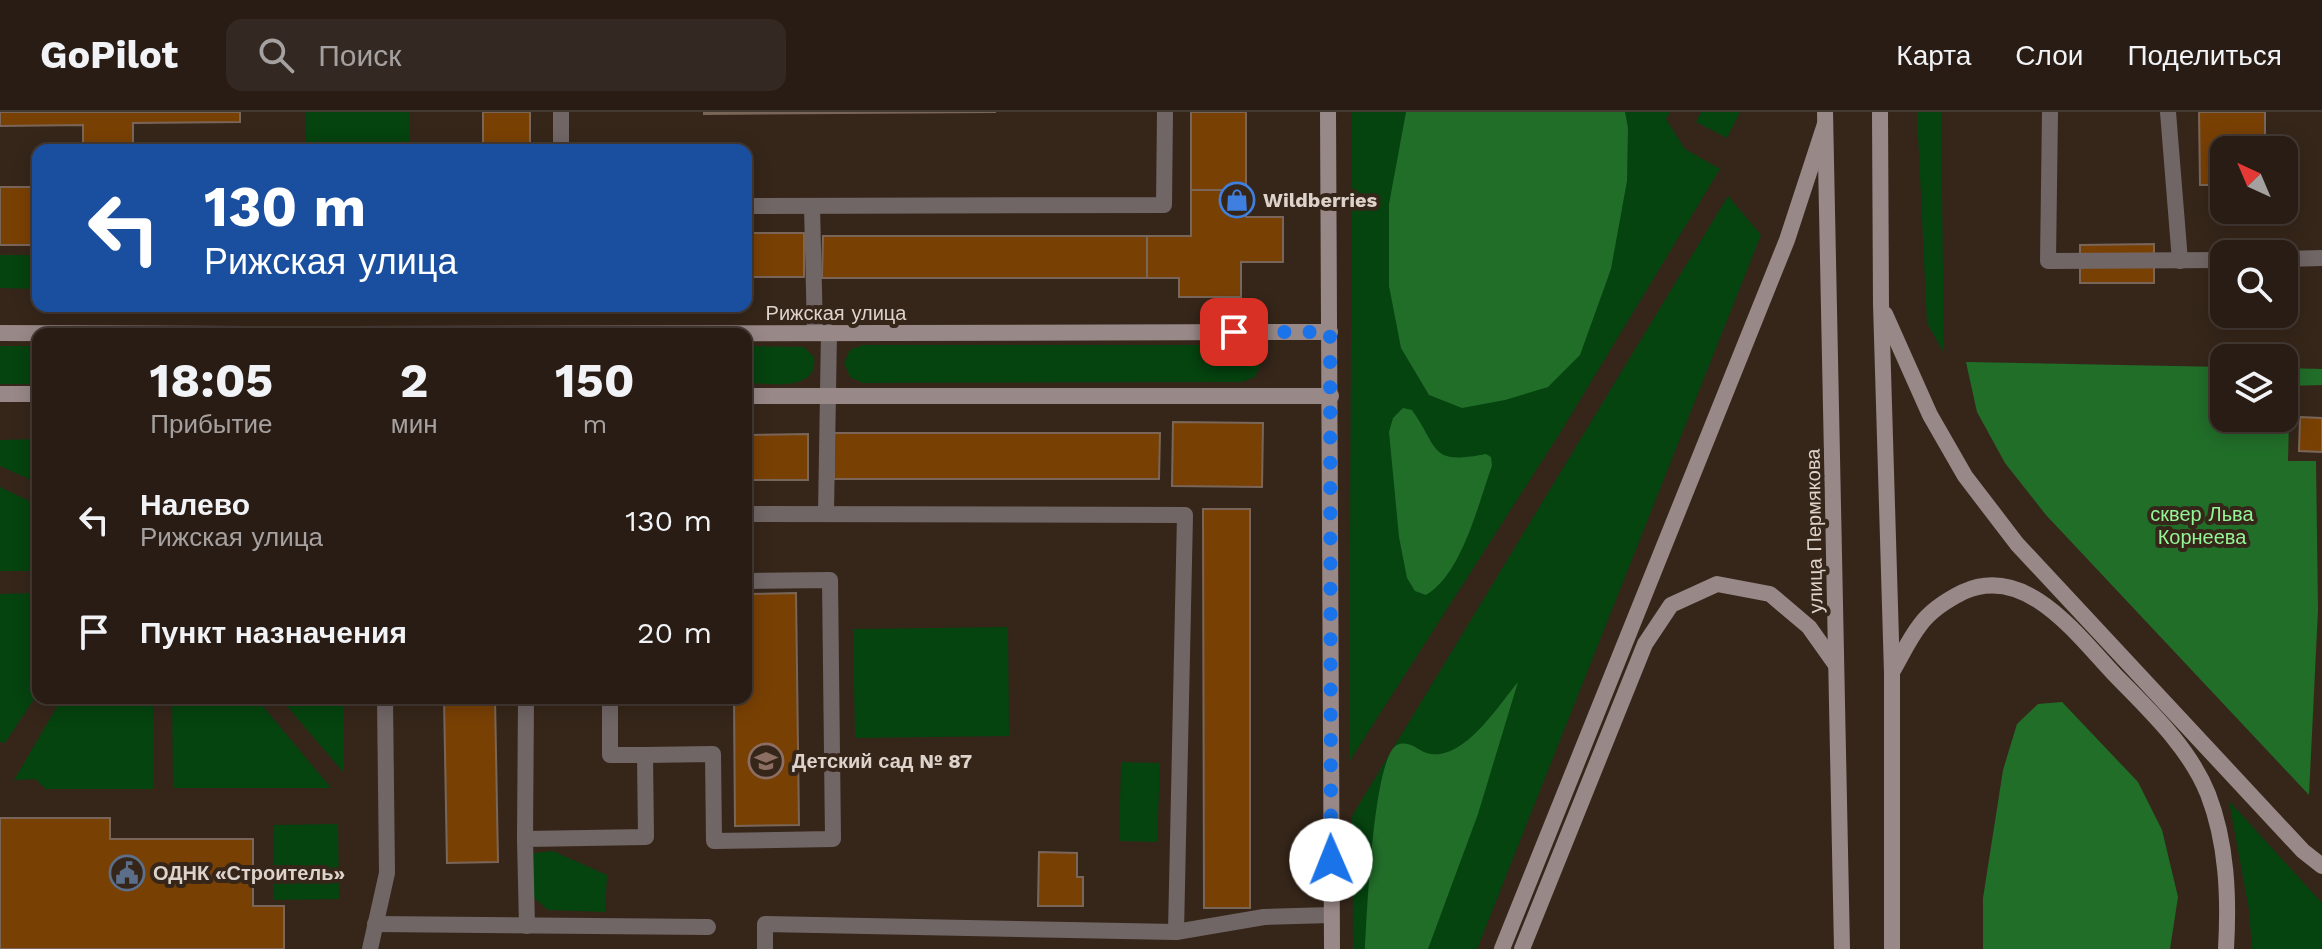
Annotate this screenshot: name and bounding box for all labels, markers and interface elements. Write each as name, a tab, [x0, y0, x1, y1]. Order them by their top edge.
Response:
search box	[226, 19, 786, 91]
text: GoPilot	[40, 33, 178, 77]
icon: search	[254, 33, 298, 77]
text: Поиск	[318, 38, 401, 73]
text: Карта	[1896, 39, 1971, 72]
text: Слои	[2015, 39, 2083, 72]
text: Поделиться	[2127, 39, 2282, 72]
north arrow	[2210, 136, 2298, 224]
map controls	[2210, 136, 2298, 432]
text: 130 m	[204, 174, 366, 240]
icon: left	[72, 176, 176, 280]
shop icon: Wildberries	[1218, 181, 1256, 219]
place label: Wildberries	[1263, 188, 1378, 212]
button: search	[2210, 240, 2298, 328]
text: Рижская улица	[204, 241, 458, 283]
pin	[1200, 298, 1268, 366]
street label: Рижская улица	[766, 301, 907, 325]
icon: arrive	[1212, 310, 1256, 354]
button: layers	[2210, 344, 2298, 432]
text: 18:05	[149, 352, 273, 409]
text: 2	[400, 352, 428, 409]
text: 150	[555, 352, 635, 409]
text: Прибытие	[150, 409, 272, 439]
text: мин	[391, 409, 438, 439]
text: m	[582, 409, 607, 439]
street label: улица Пермякова	[1801, 448, 1827, 614]
text: Налево	[140, 487, 250, 522]
icon: left	[72, 498, 116, 542]
park label: сквер Льва Корнеева	[2150, 502, 2255, 549]
text: 130 m	[625, 503, 712, 538]
text: Рижская улица	[140, 522, 323, 552]
icon: arrive	[72, 610, 116, 654]
text: Пункт назначения	[140, 615, 407, 650]
text: 20 m	[637, 615, 712, 650]
school or university icon: Детский сад № 87	[747, 742, 785, 780]
place label: Детский сад № 87	[792, 749, 972, 773]
position arrow	[1289, 818, 1373, 902]
public building icon: ОДНК «Строитель»	[108, 854, 146, 892]
place label: ОДНК «Строитель»	[153, 861, 345, 885]

